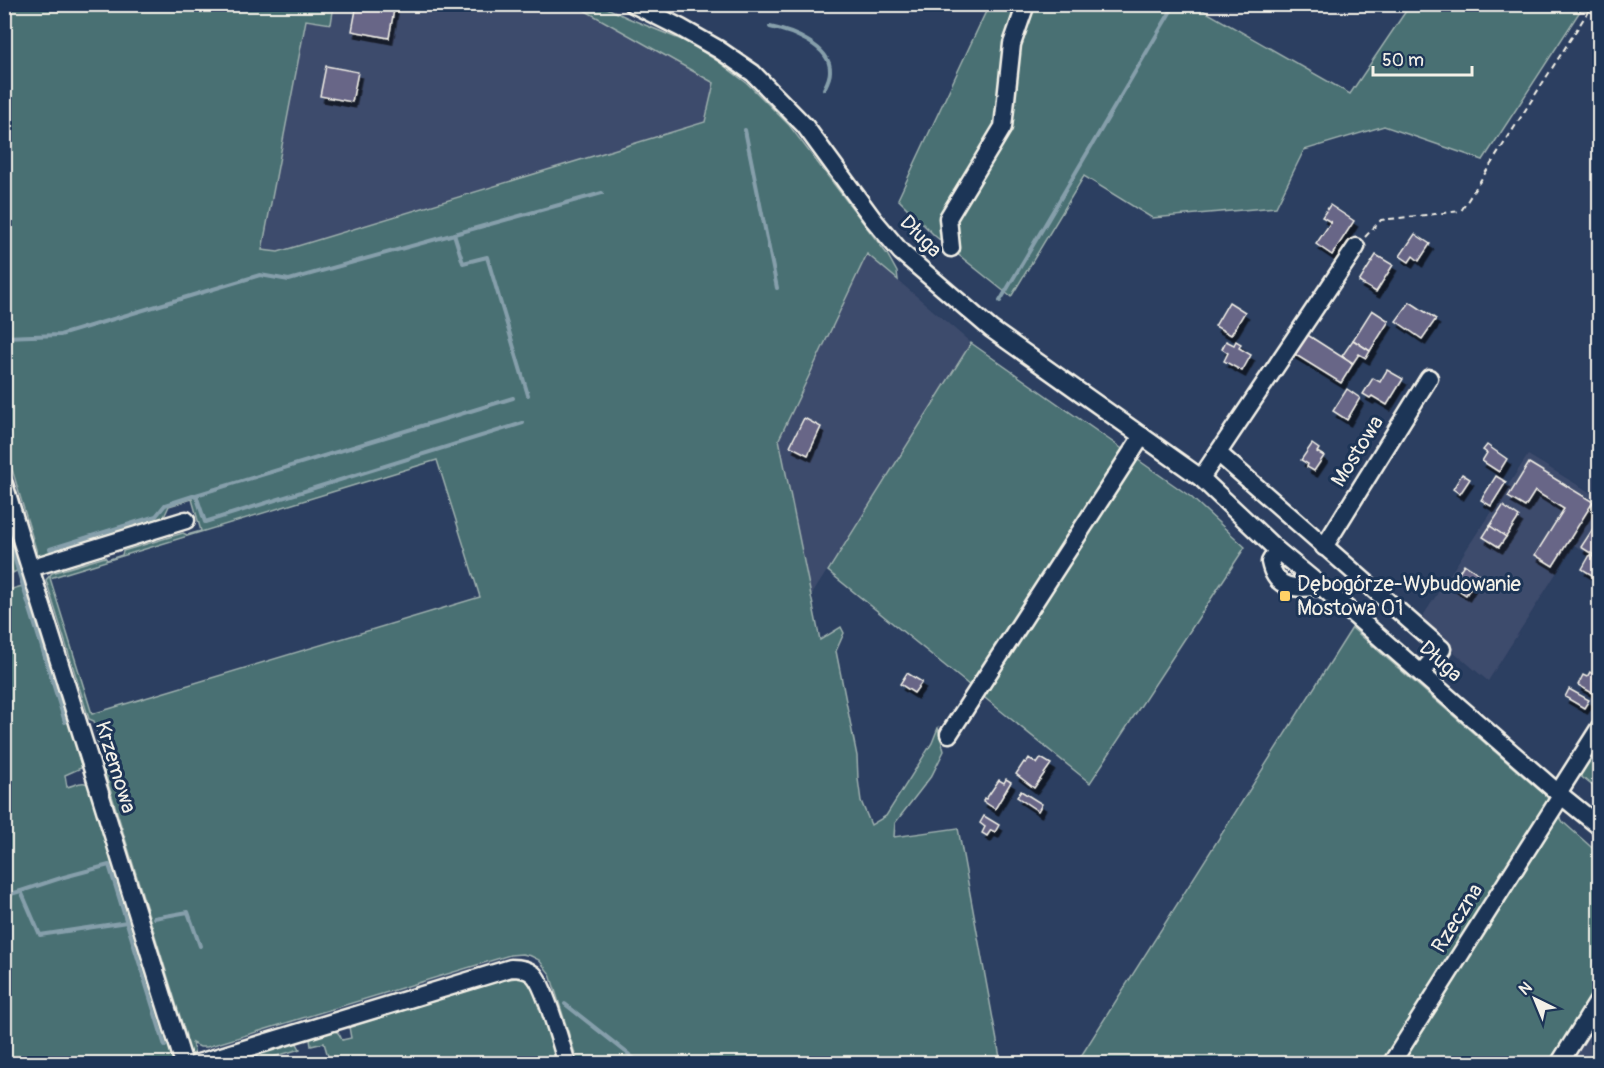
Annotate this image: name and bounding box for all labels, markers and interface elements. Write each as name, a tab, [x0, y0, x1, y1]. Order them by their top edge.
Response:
scale bar	[1373, 39, 1472, 77]
text: 50 m	[1382, 49, 1424, 72]
street label: Długa	[894, 209, 948, 263]
street label: Mostowa	[1325, 411, 1390, 492]
place label: Dębogórze-Wybudowanie Mostowa 01	[1297, 571, 1521, 622]
marker: Dębogórze-Wybudowanie Mostowa 01	[1278, 589, 1292, 603]
street label: Długa	[1413, 635, 1468, 688]
street label: Krzemowa	[89, 718, 142, 816]
street label: Rzeczna	[1426, 879, 1489, 958]
north arrow	[1505, 969, 1565, 1029]
text: N	[1515, 978, 1536, 1000]

